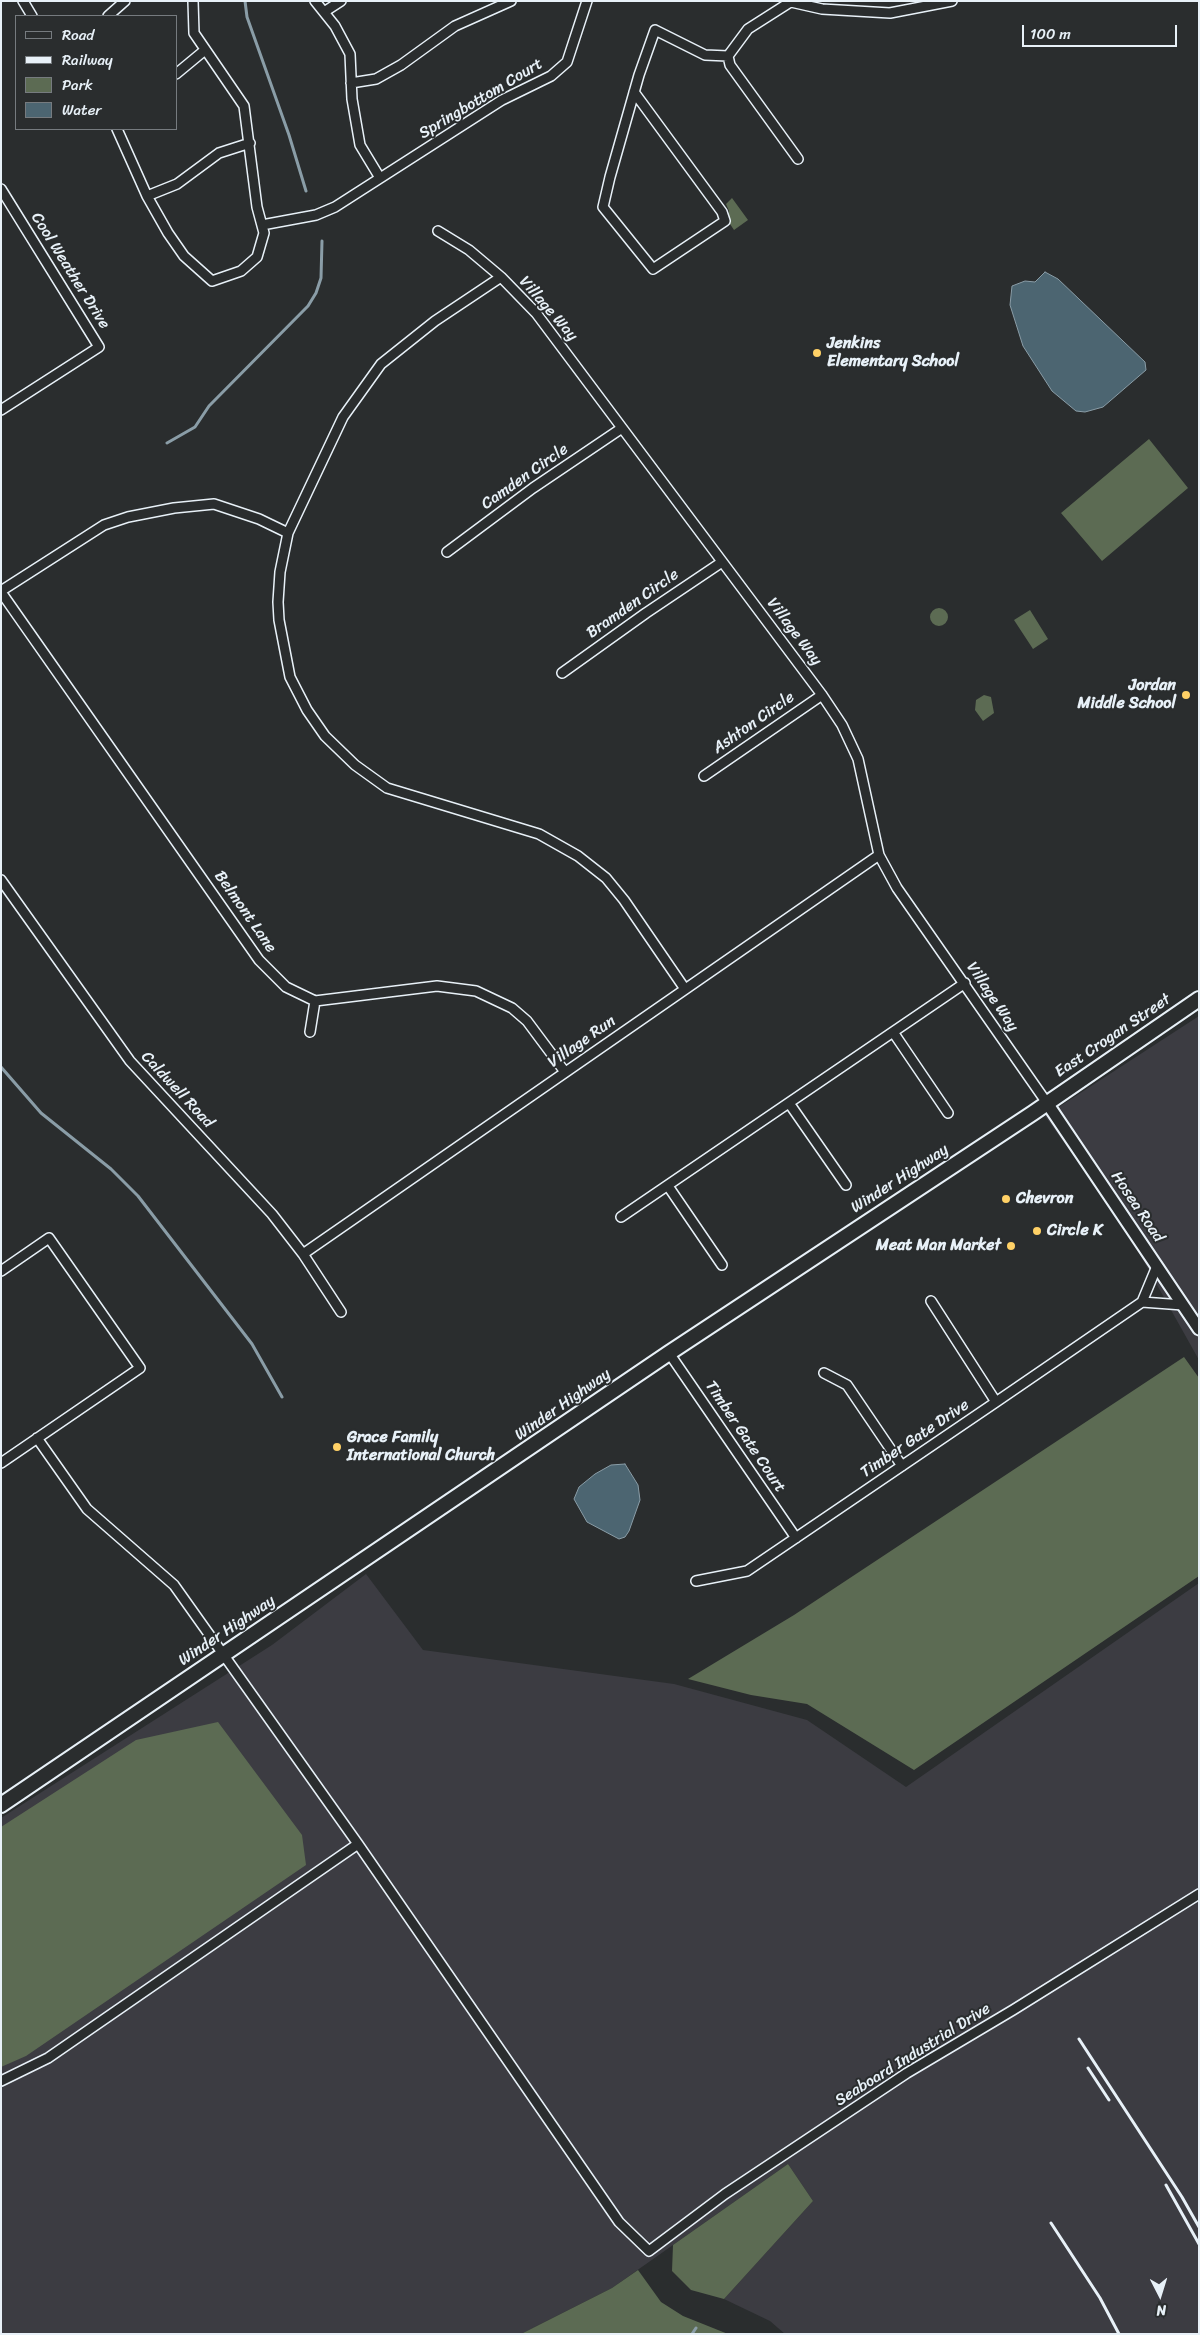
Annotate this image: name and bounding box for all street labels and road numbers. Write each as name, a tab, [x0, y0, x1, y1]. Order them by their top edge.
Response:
street label: Springbottom Court	[416, 55, 546, 143]
street label: Cool Weather Drive	[26, 209, 114, 333]
street label: Village Way	[515, 273, 581, 345]
street label: Camden Circle	[478, 440, 572, 514]
street label: Bramden Circle	[583, 565, 683, 643]
street label: Village Way	[762, 594, 826, 670]
street label: Ashton Circle	[709, 688, 799, 758]
street label: Belmont Lane	[210, 867, 280, 957]
street label: Village Way	[962, 959, 1022, 1035]
street label: East Crogan Street	[1051, 990, 1175, 1082]
street label: Village Run	[545, 1012, 619, 1072]
street label: Caldwell Road	[137, 1048, 217, 1132]
street label: Winder Highway	[848, 1140, 952, 1218]
street label: Hosea Road	[1106, 1168, 1168, 1246]
street label: Winder Highway	[511, 1365, 615, 1445]
street label: Timber Gate Court	[700, 1377, 790, 1497]
street label: Timber Gate Drive	[857, 1396, 973, 1482]
street label: Winder Highway	[175, 1592, 279, 1670]
street label: Seaboard Industrial Drive	[832, 1999, 994, 2111]

